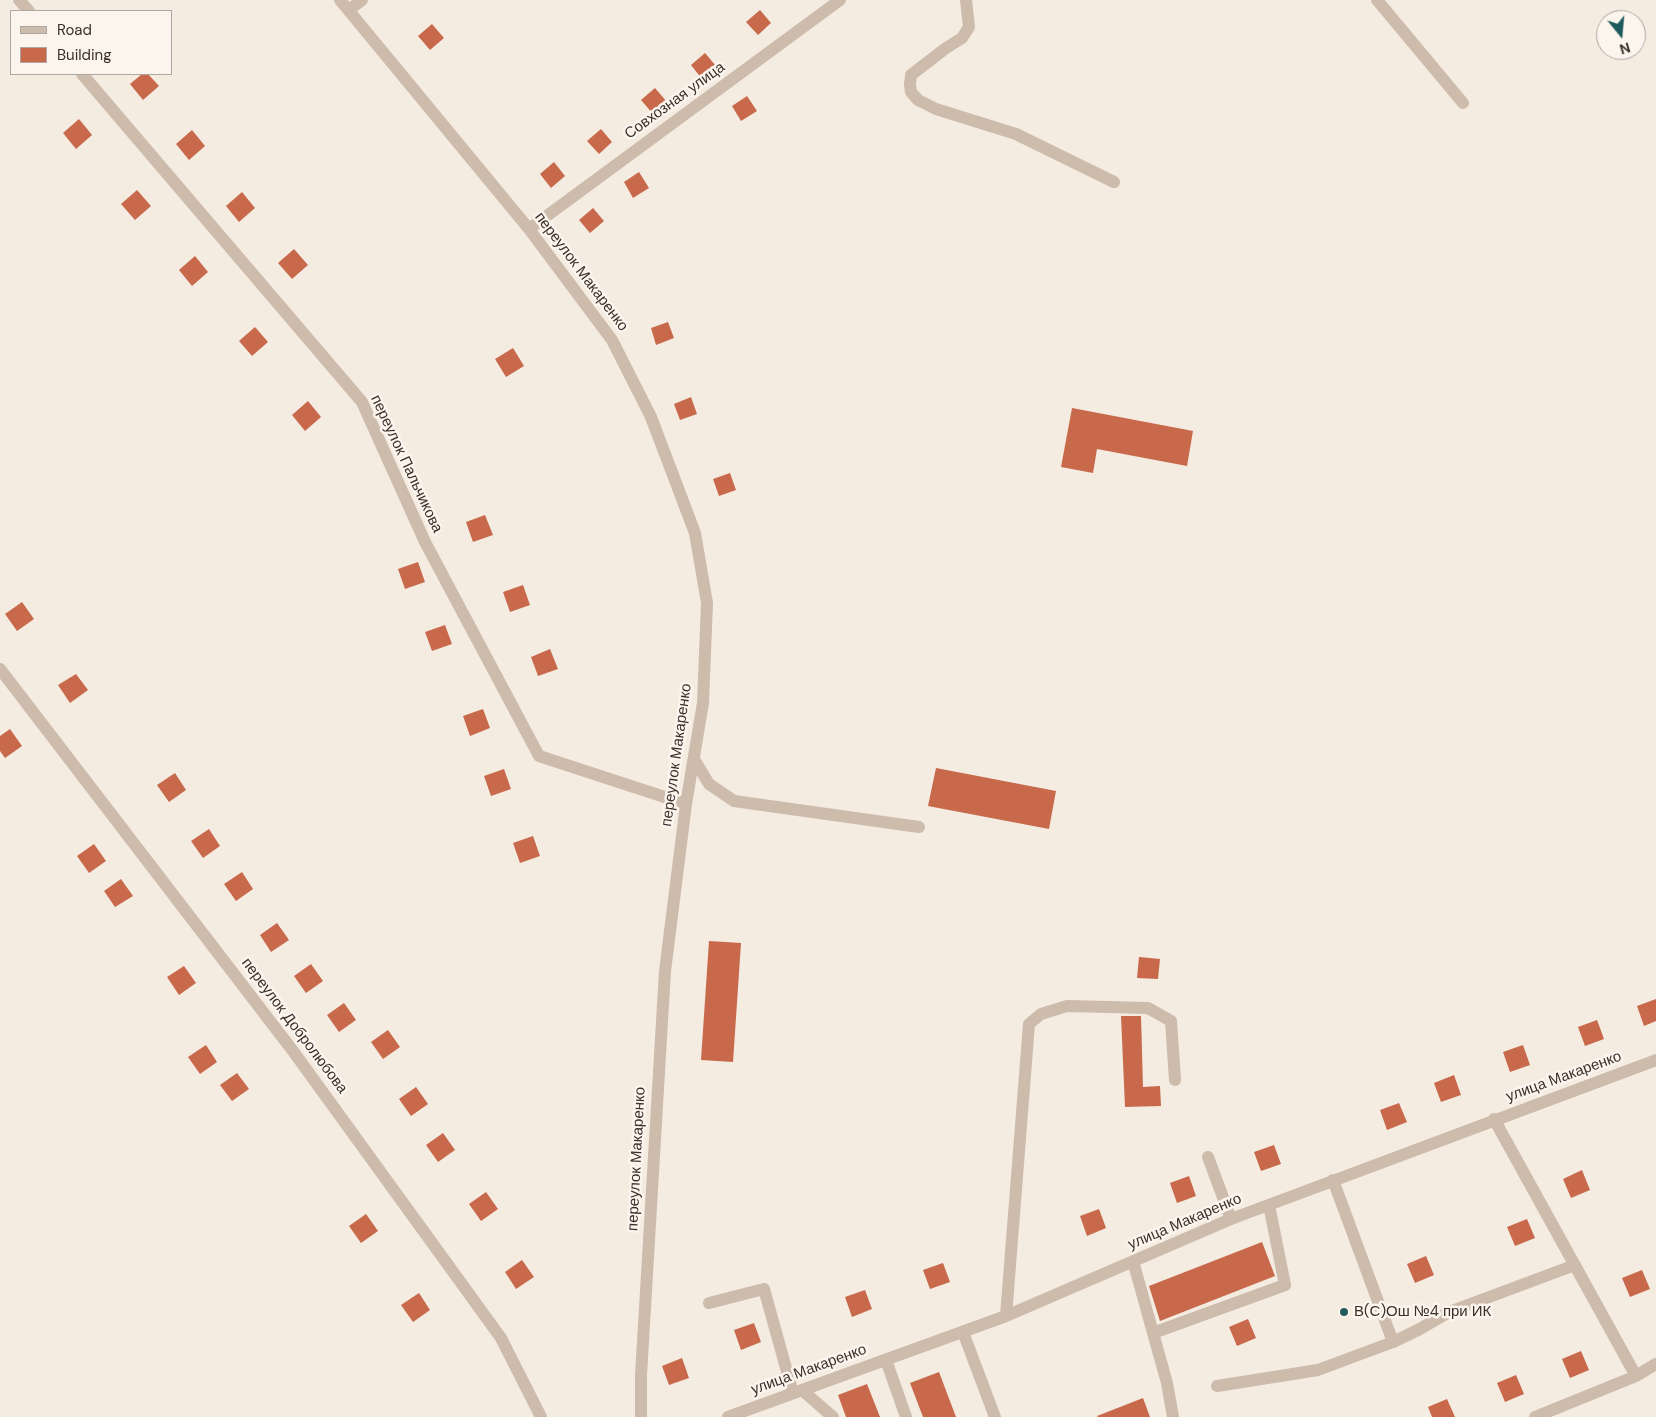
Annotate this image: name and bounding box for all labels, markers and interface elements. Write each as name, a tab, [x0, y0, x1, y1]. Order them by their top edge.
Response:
legend	[10, 10, 172, 75]
north arrow	[1596, 10, 1646, 60]
text: Road	[57, 20, 92, 40]
text: N	[1618, 38, 1633, 58]
text: Building	[57, 45, 112, 65]
street label: Совхозная улица	[621, 59, 729, 143]
street label: переулок Макаренко	[530, 209, 632, 335]
street label: переулок Пальчикова	[366, 392, 446, 536]
street label: переулок Макаренко	[658, 682, 696, 828]
street label: переулок Добролюбова	[237, 955, 351, 1097]
street label: улица Макаренко	[1504, 1048, 1624, 1106]
street label: переулок Макаренко	[624, 1087, 650, 1231]
street label: улица Макаренко	[1126, 1190, 1244, 1254]
place label: В(С)Ош №4 при ИК	[1354, 1303, 1491, 1321]
marker: В(С)Ош №4 при ИК	[1338, 1306, 1350, 1318]
street label: улица Макаренко	[749, 1341, 869, 1399]

